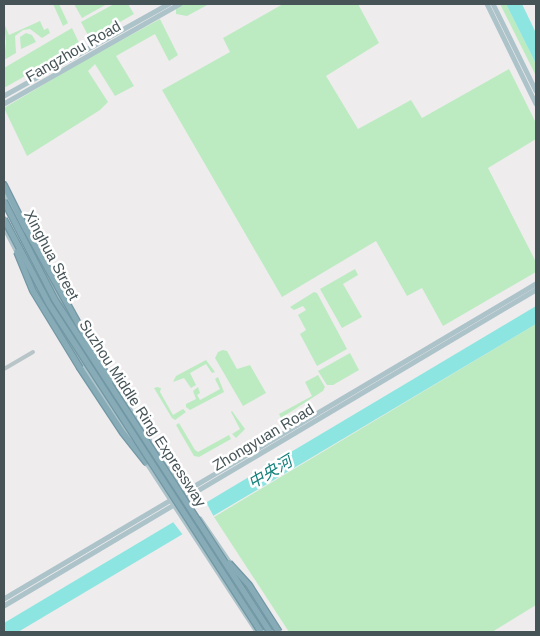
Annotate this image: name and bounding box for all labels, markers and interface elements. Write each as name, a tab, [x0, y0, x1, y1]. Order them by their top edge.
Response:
street label: Fangzhou Road	[23, 17, 123, 85]
street label: Xinghua Street	[21, 207, 83, 304]
street label: Suzhou Middle Ring Expressway	[76, 316, 210, 510]
street label: Zhongyuan Road	[209, 400, 317, 474]
water label: 中央河	[245, 451, 298, 492]

